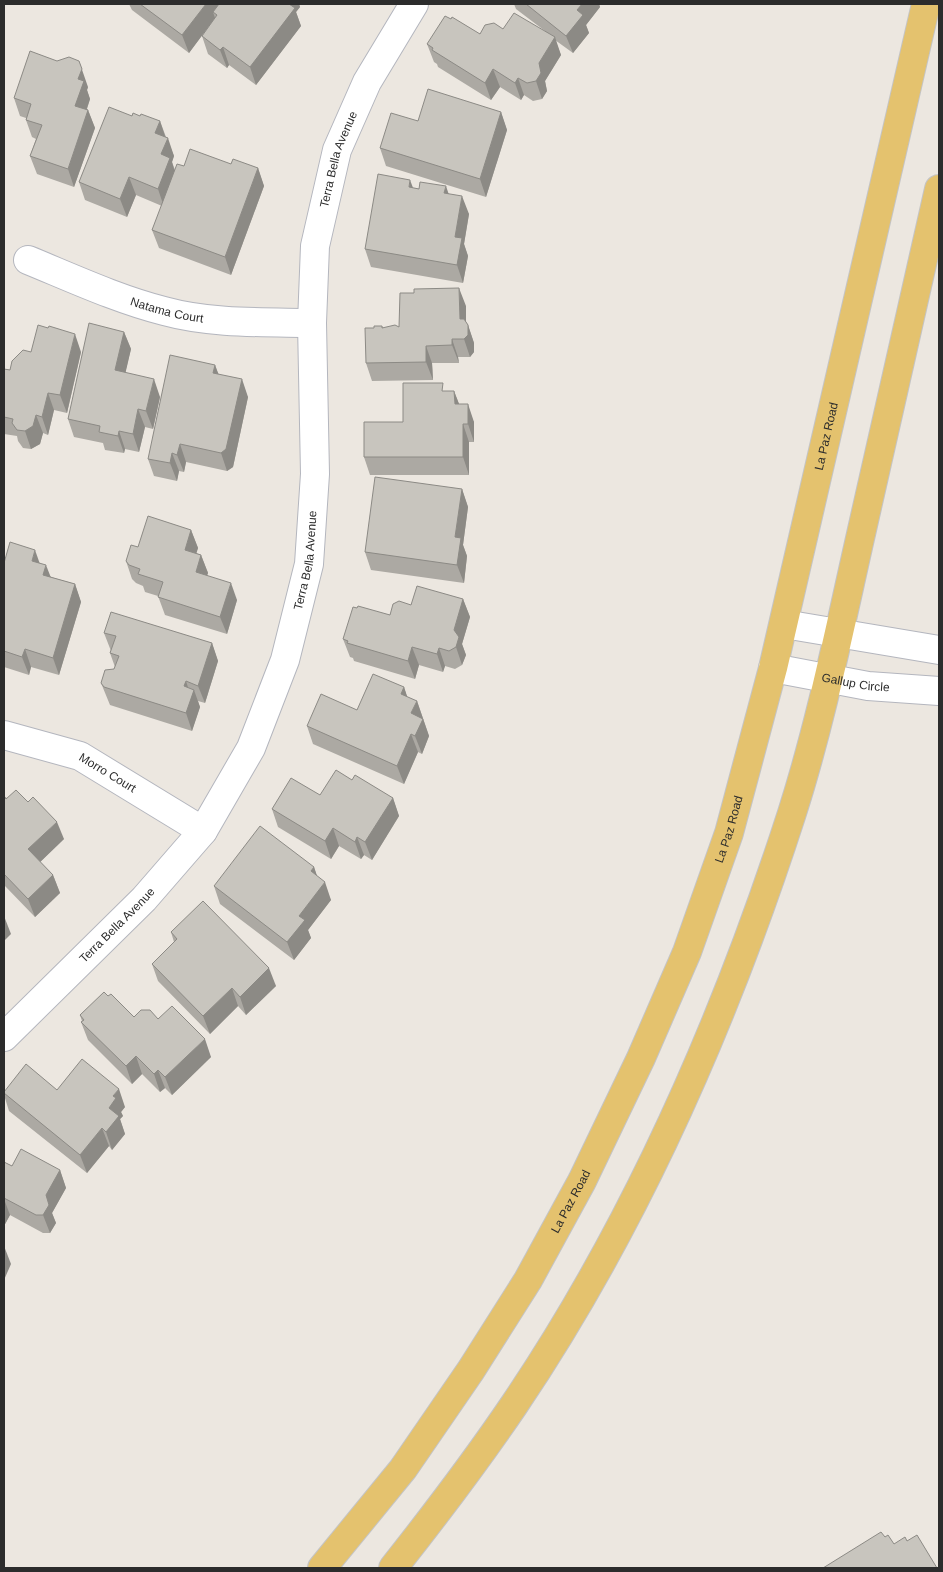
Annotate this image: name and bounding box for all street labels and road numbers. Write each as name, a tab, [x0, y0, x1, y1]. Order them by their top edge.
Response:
street label: Terra Bella Avenue	[317, 109, 360, 209]
street label: Natama Court	[128, 294, 205, 326]
street label: La Paz Road	[812, 401, 841, 472]
street label: Terra Bella Avenue	[291, 510, 320, 611]
street label: Gallup Circle	[820, 670, 890, 695]
street label: Morro Court	[76, 750, 139, 796]
street label: La Paz Road	[712, 794, 746, 865]
street label: Terra Bella Avenue	[76, 885, 158, 966]
street label: La Paz Road	[548, 1168, 593, 1235]

